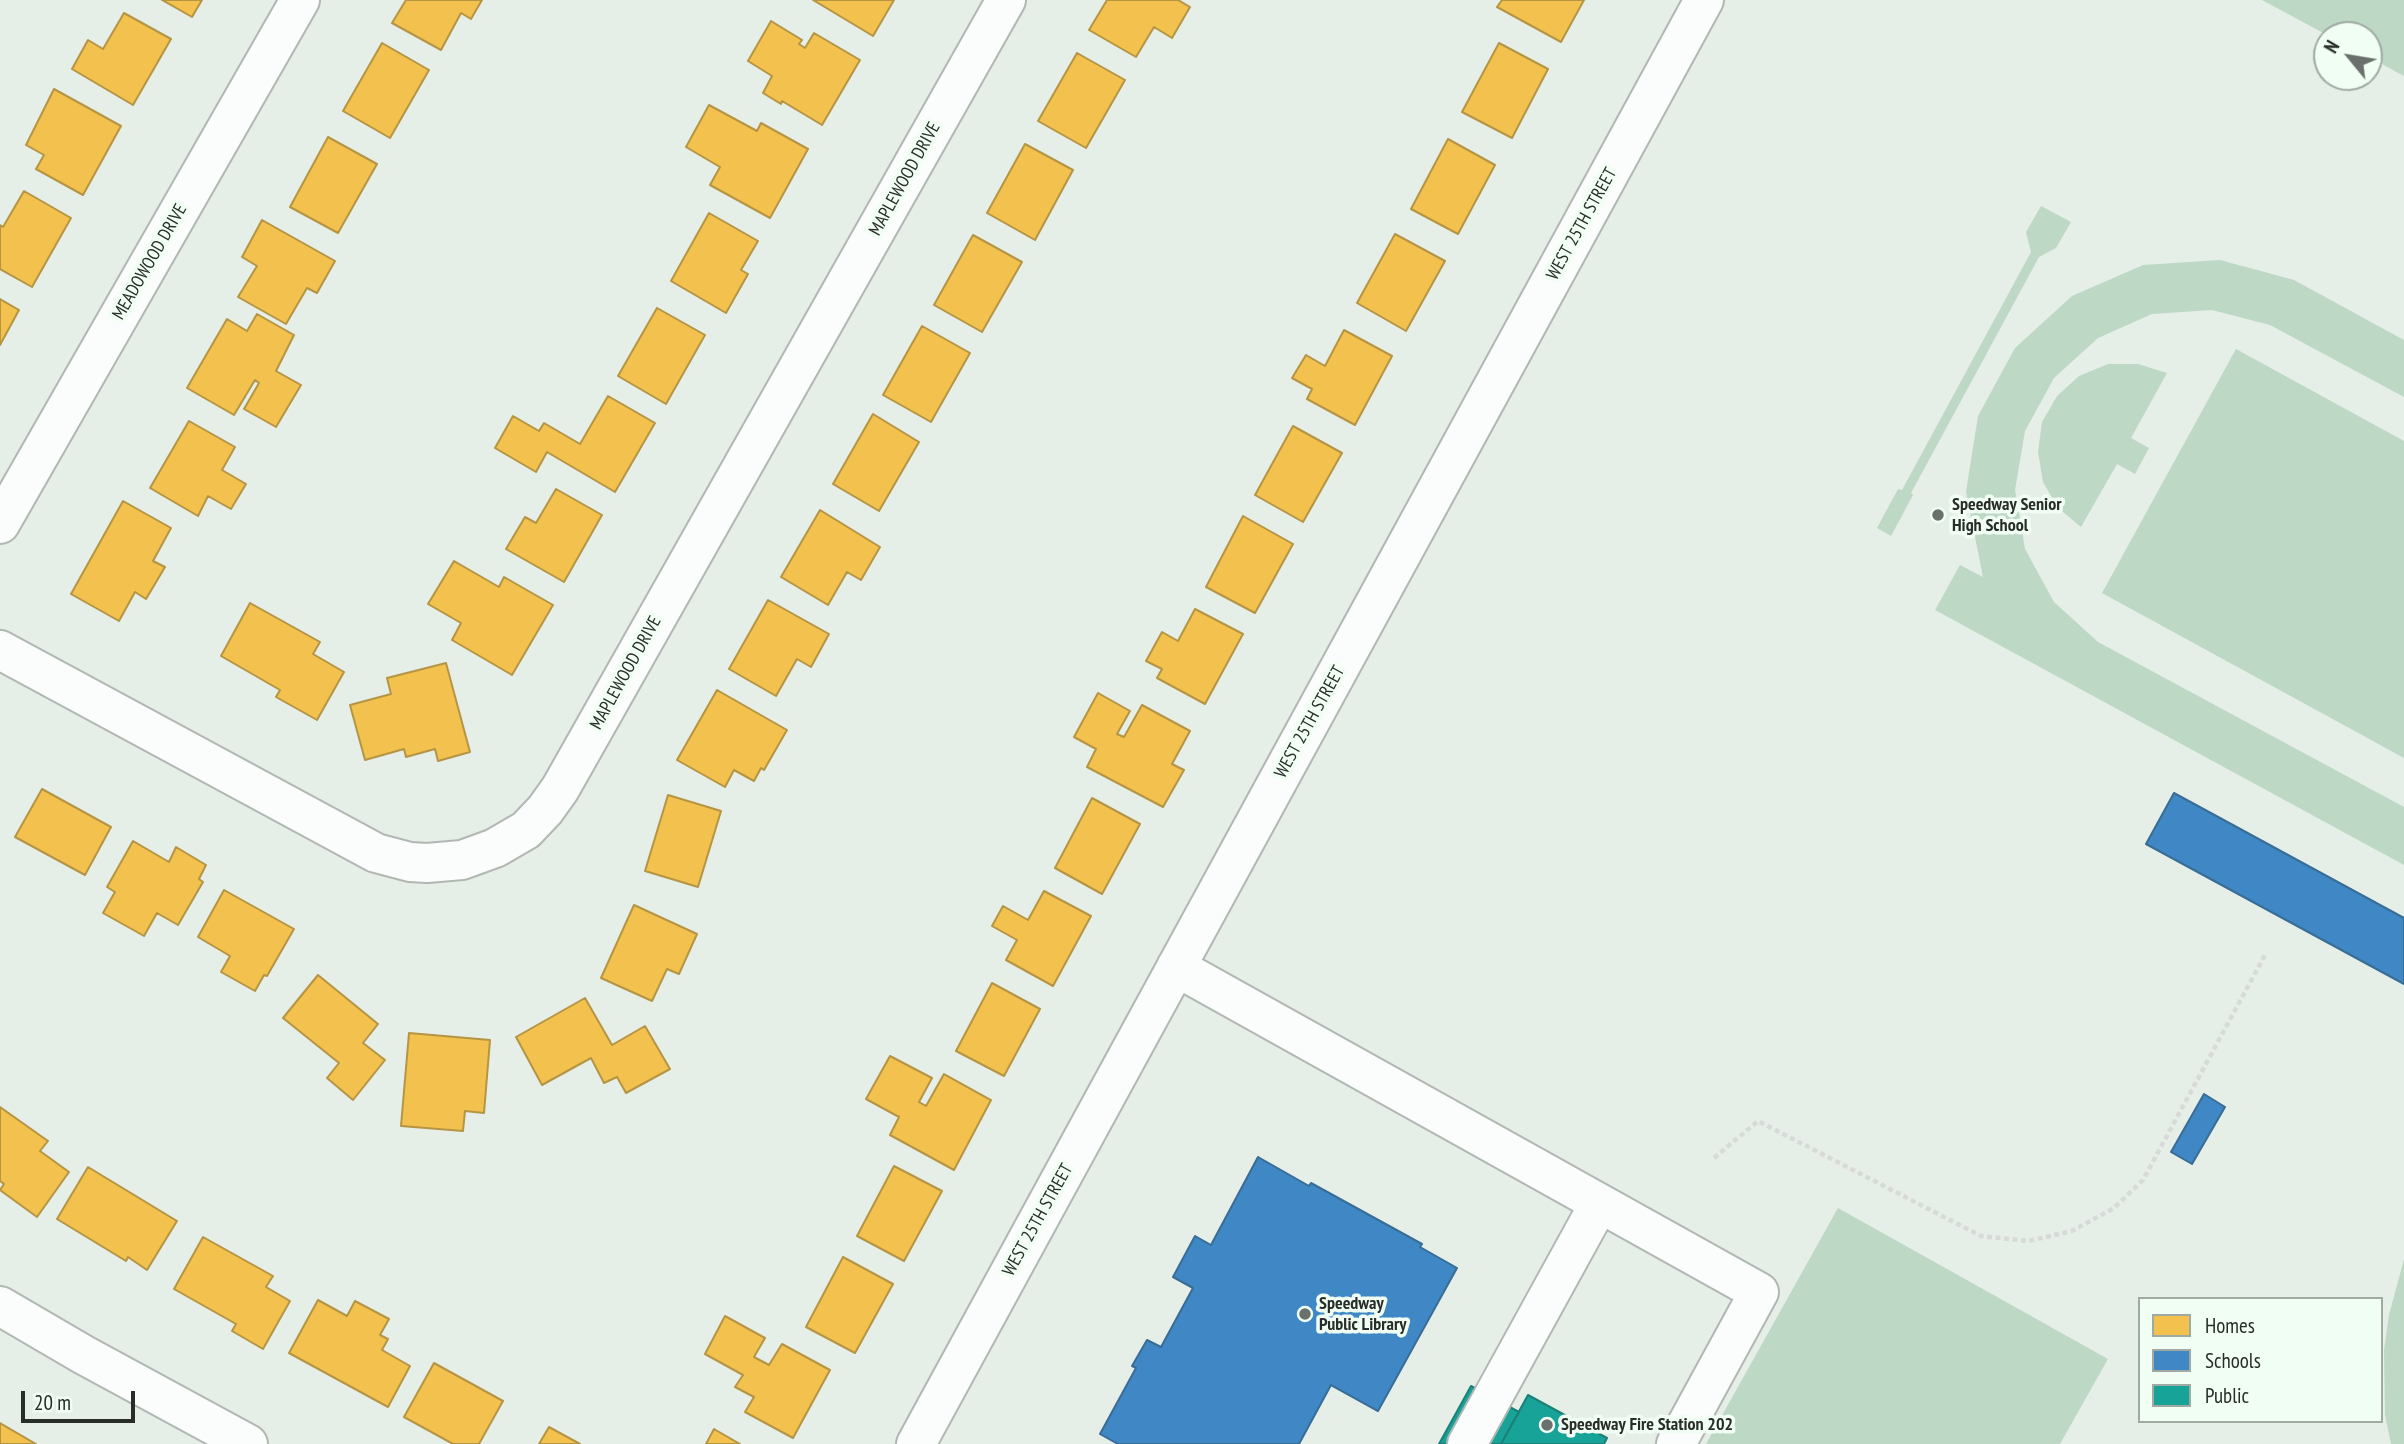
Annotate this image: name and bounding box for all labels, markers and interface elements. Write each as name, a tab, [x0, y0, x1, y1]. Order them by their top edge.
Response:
north arrow	[2313, 21, 2383, 91]
text: N	[2319, 36, 2345, 57]
street label: MAPLEWOOD DRIVE	[865, 118, 945, 240]
street label: WEST 25TH STREET	[1542, 164, 1622, 284]
street label: MEADOWOOD DRIVE	[108, 200, 192, 324]
place label: Speedway Senior High School	[1952, 494, 2061, 536]
marker: Speedway Senior High School	[1930, 507, 1946, 523]
street label: MAPLEWOOD DRIVE	[586, 612, 666, 734]
street label: WEST 25TH STREET	[1270, 662, 1350, 782]
street label: WEST 25TH STREET	[998, 1160, 1078, 1280]
place label: Speedway Public Library	[1319, 1293, 1406, 1336]
legend	[2138, 1297, 2383, 1423]
marker: Speedway Public Library	[1297, 1306, 1313, 1322]
text: Homes	[2205, 1312, 2255, 1339]
text: Schools	[2205, 1347, 2261, 1374]
scale bar	[24, 1378, 138, 1422]
text: Public	[2205, 1382, 2249, 1409]
text: 20 m	[34, 1389, 71, 1416]
place label: Speedway Fire Station 202	[1561, 1414, 1733, 1436]
marker: Speedway Fire Station 202	[1539, 1417, 1555, 1433]

